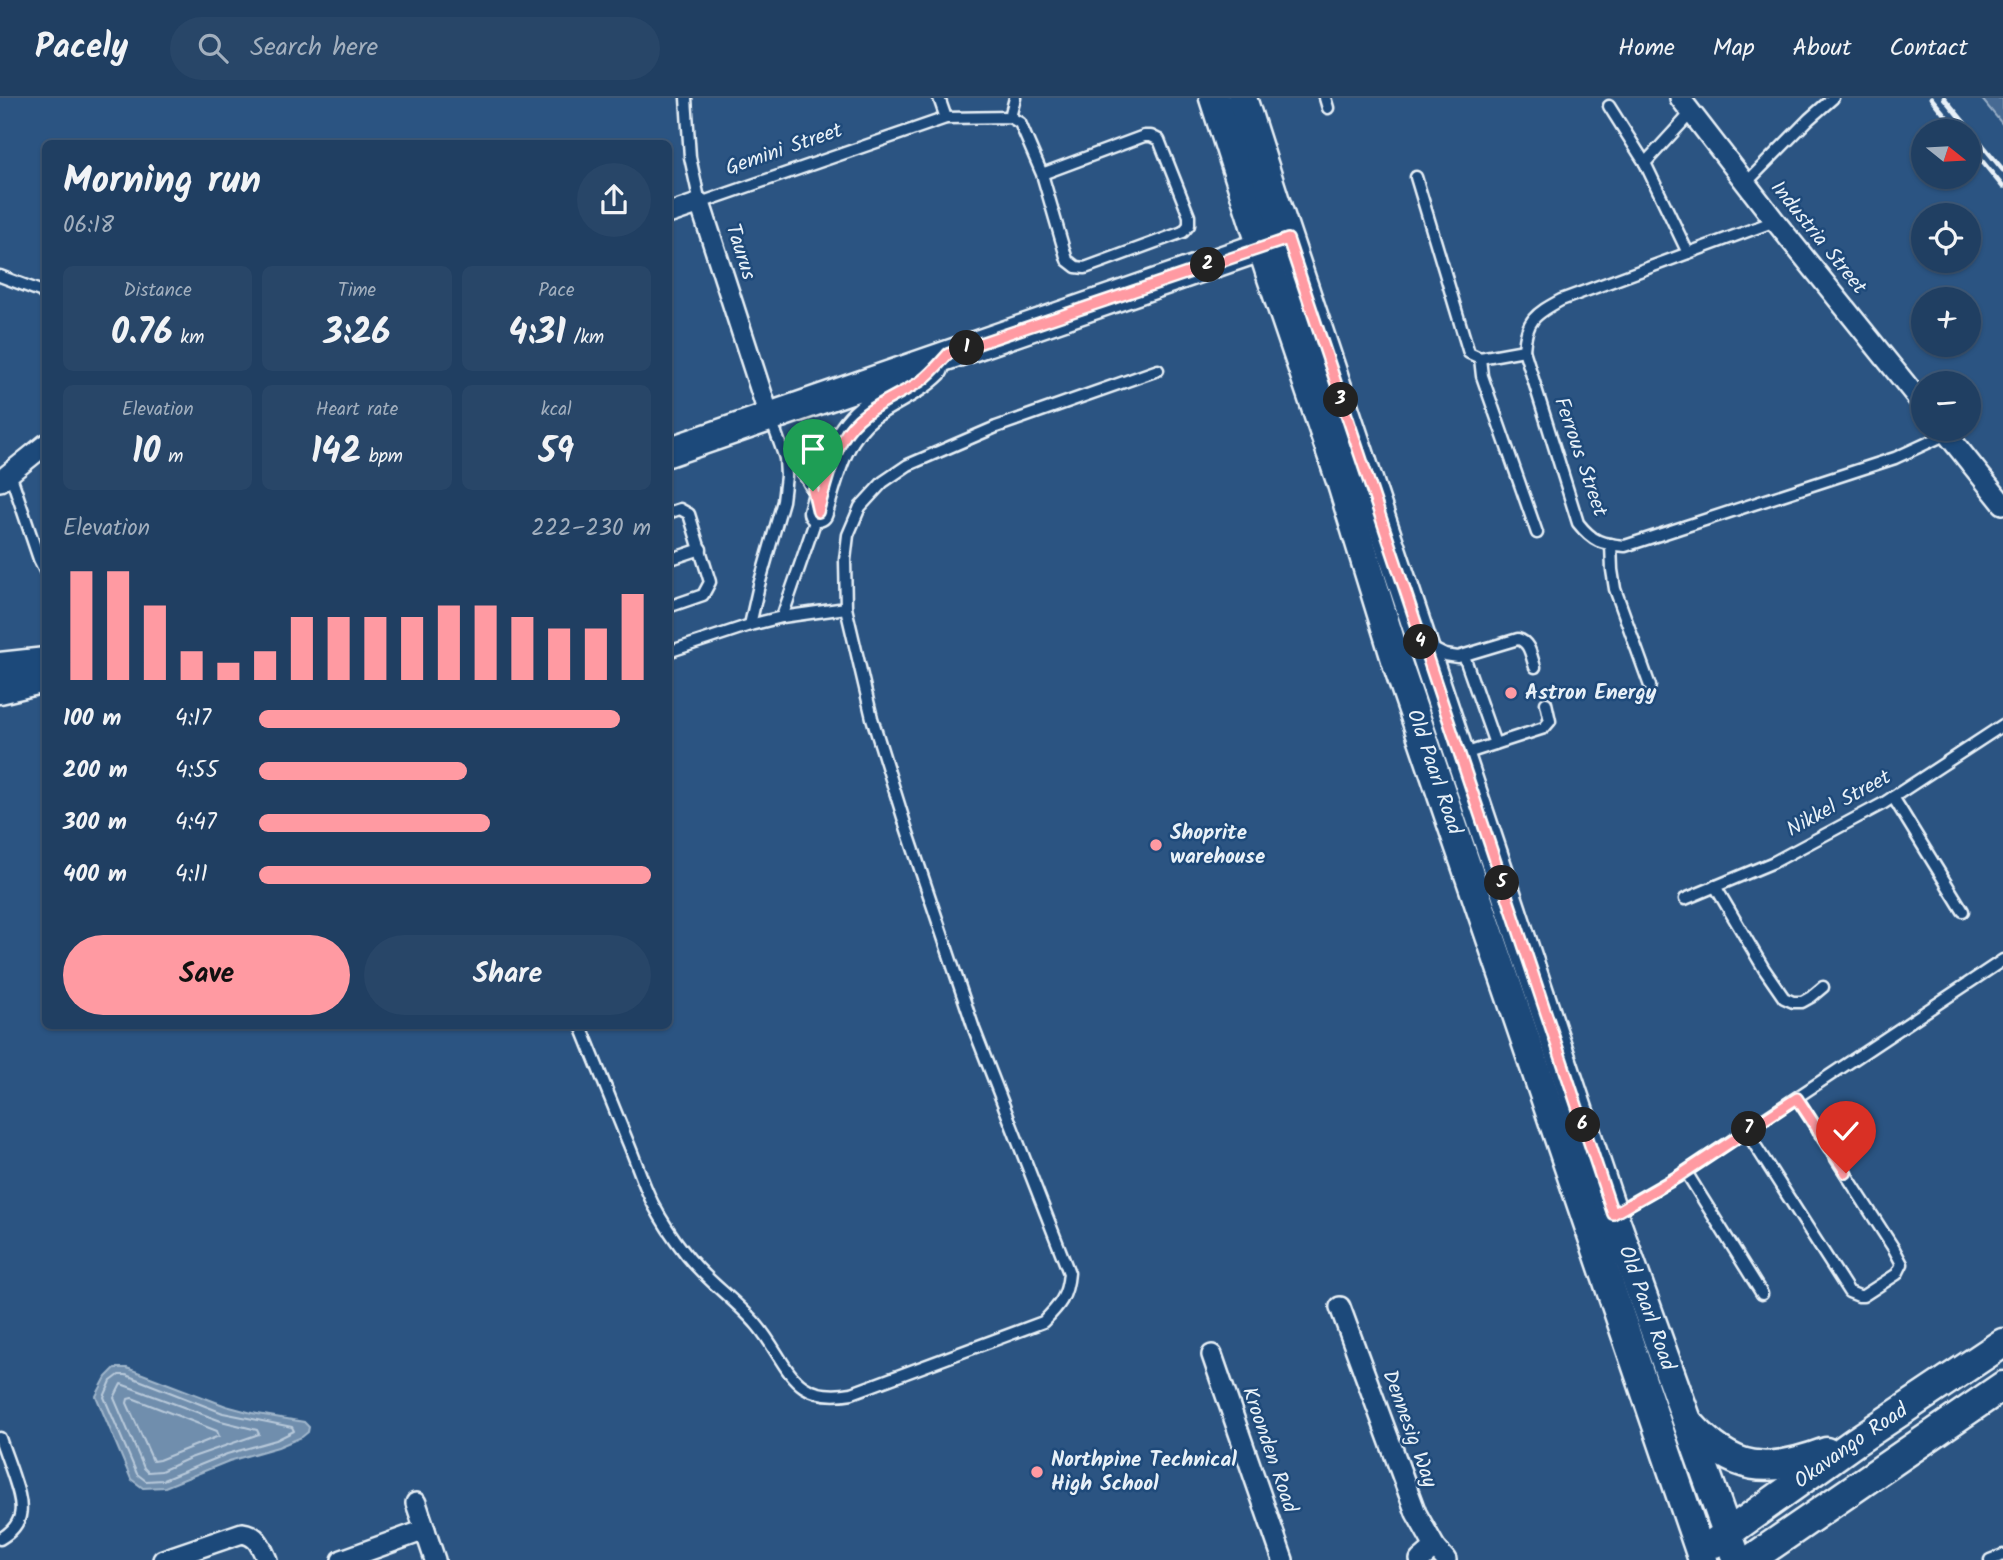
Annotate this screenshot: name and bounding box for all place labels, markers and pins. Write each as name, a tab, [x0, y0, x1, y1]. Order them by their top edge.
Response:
pin: 2	[1190, 248, 1226, 282]
pin: 1	[950, 330, 984, 366]
pin: 3	[1324, 382, 1358, 418]
pin	[783, 419, 843, 491]
pin: 4	[1404, 624, 1438, 660]
place label: Astron Energy	[1525, 677, 1657, 710]
marker: Astron Energy	[1503, 685, 1519, 701]
place label: Shoprite warehouse	[1170, 817, 1265, 874]
marker: Shoprite warehouse	[1148, 837, 1164, 853]
pin: 5	[1484, 866, 1520, 900]
pin	[1816, 1101, 1876, 1173]
pin: 6	[1566, 1108, 1600, 1142]
pin: 7	[1732, 1112, 1766, 1146]
place label: Northpine Technical High School	[1051, 1444, 1237, 1501]
marker: Northpine Technical High School	[1029, 1464, 1045, 1480]

